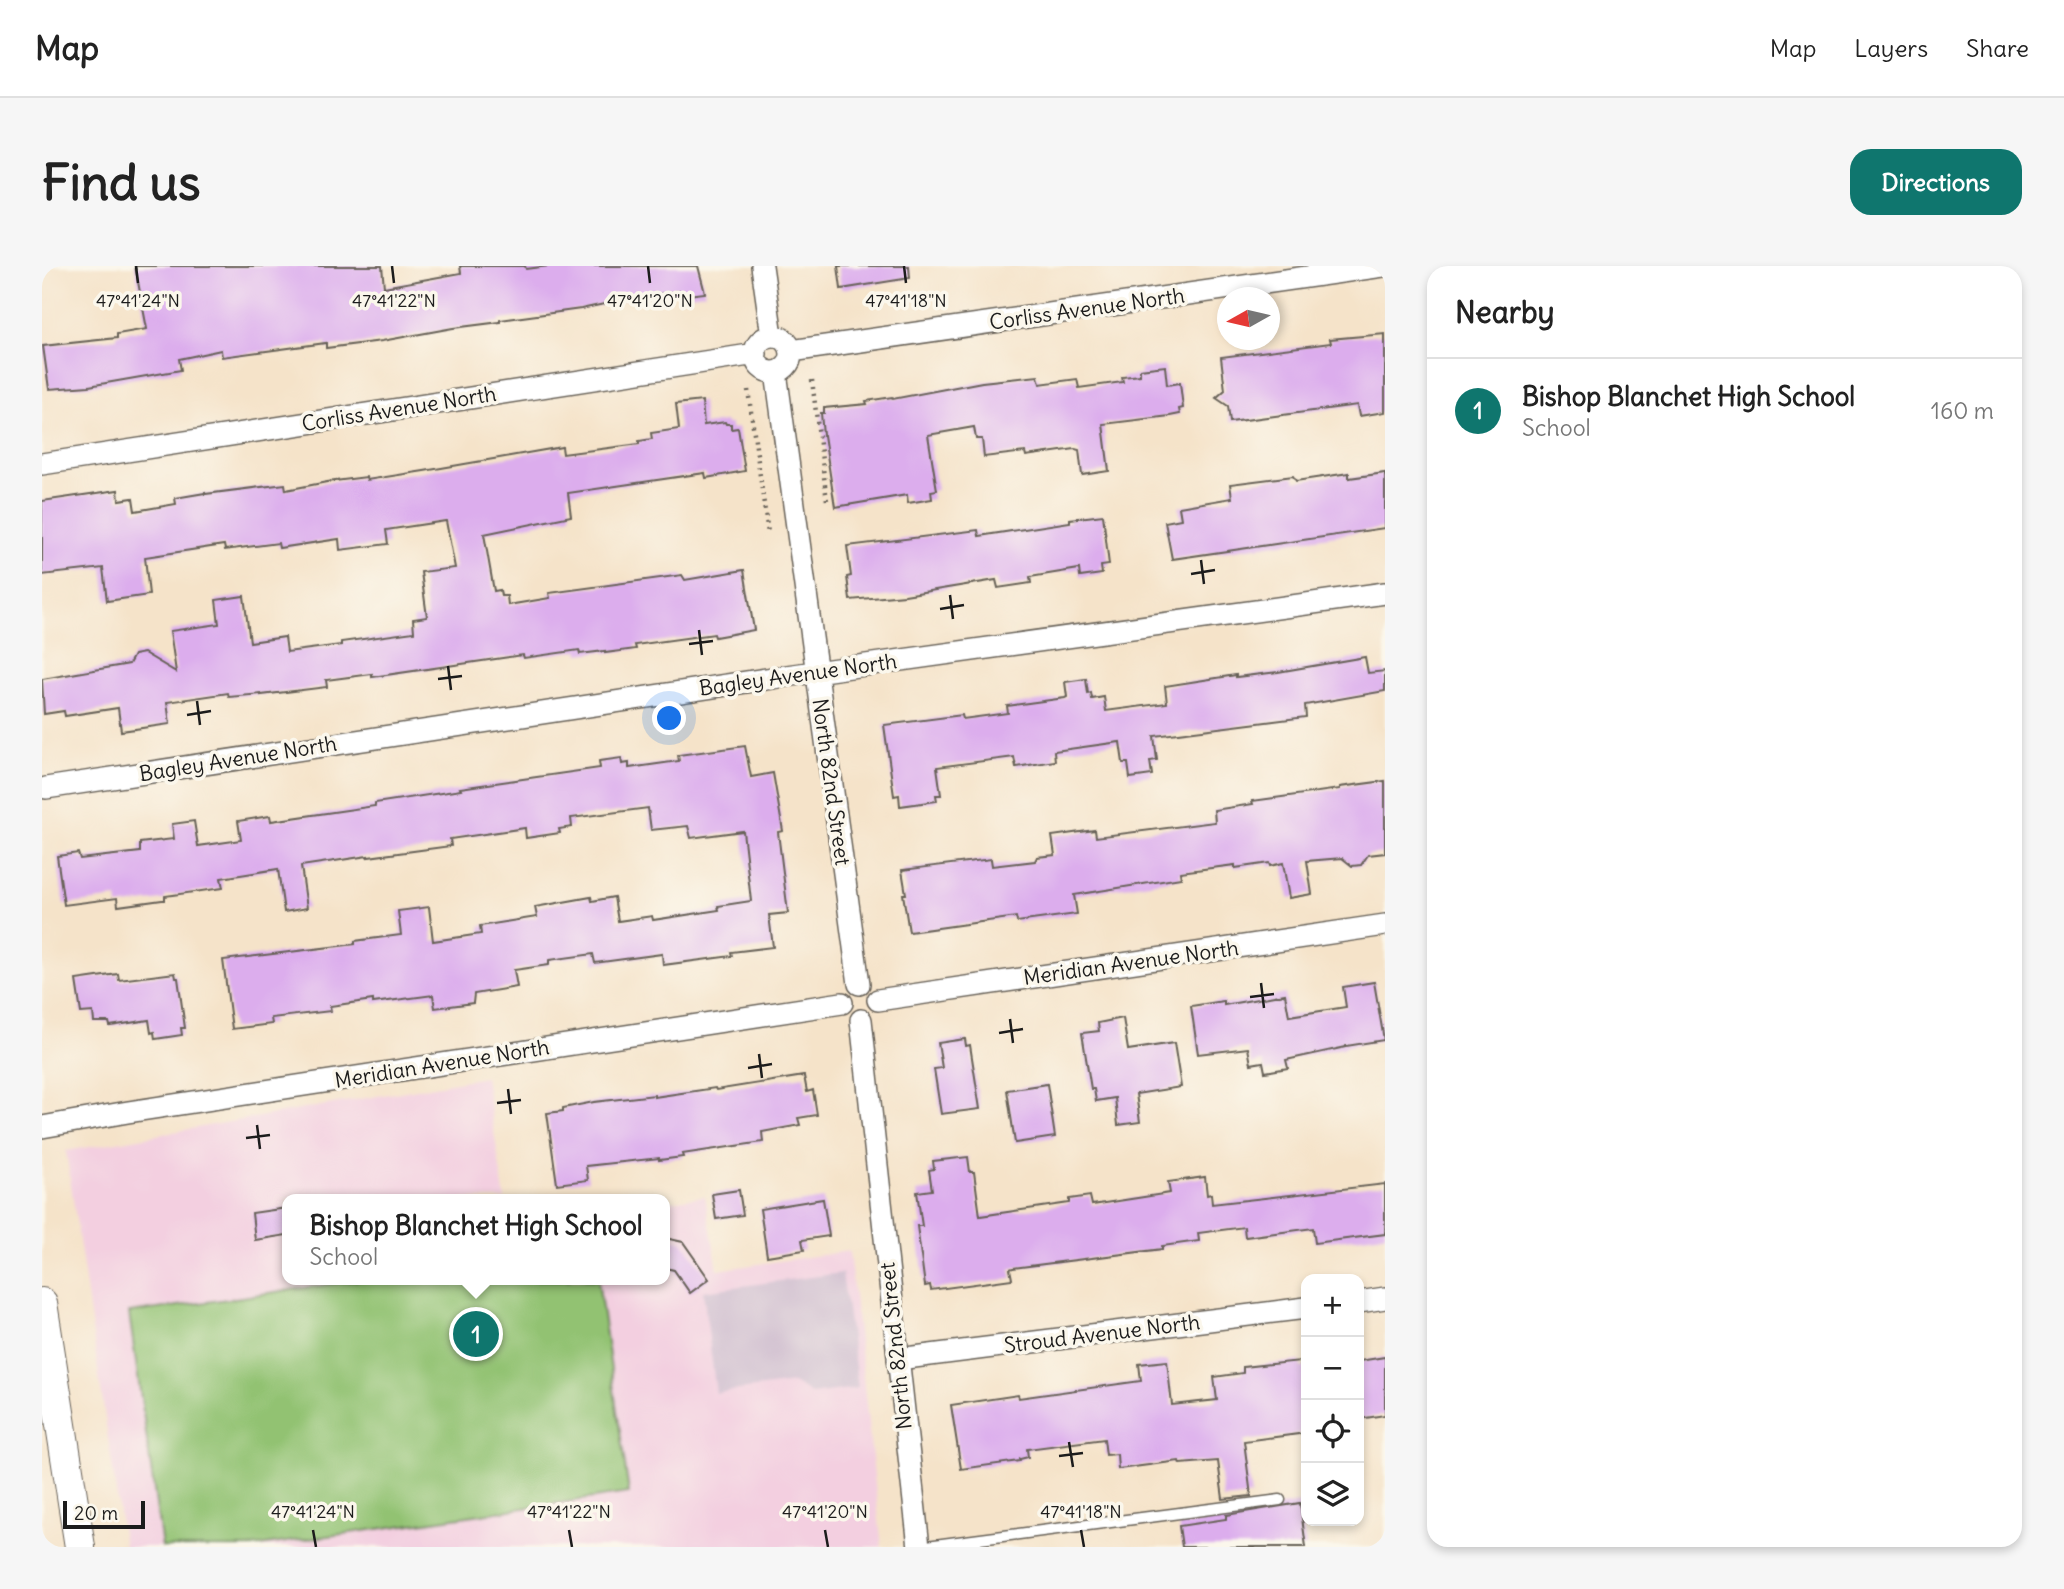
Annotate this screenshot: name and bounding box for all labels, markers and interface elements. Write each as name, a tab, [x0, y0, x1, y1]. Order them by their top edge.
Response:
text: Map	[35, 27, 99, 69]
text: Map	[1770, 33, 1816, 63]
text: Layers	[1854, 33, 1928, 63]
text: Share	[1966, 33, 2029, 63]
button: Directions	[1850, 149, 2022, 215]
text: Find us	[42, 152, 200, 213]
street label: Corliss Avenue North	[988, 281, 1186, 336]
north arrow	[1217, 287, 1280, 350]
text: 47°41'24"N	[96, 289, 180, 312]
text: 47°41'22"N	[352, 289, 436, 312]
text: 47°41'20"N	[607, 289, 693, 312]
text: 47°41'18"N	[865, 289, 947, 312]
text: Nearby	[1455, 293, 1555, 331]
street label: Corliss Avenue North	[300, 380, 498, 437]
text: Bishop Blanchet High School	[1522, 380, 1855, 413]
text: 1	[1473, 396, 1483, 425]
text: 160 m	[1931, 396, 1994, 425]
text: School	[1522, 413, 1591, 442]
street label: Bagley Avenue North	[697, 647, 899, 702]
street label: North 82nd Street	[806, 697, 857, 867]
your location	[652, 701, 686, 735]
street label: Bagley Avenue North	[137, 730, 339, 787]
street label: Meridian Avenue North	[1022, 934, 1240, 991]
street label: Meridian Avenue North	[333, 1033, 551, 1094]
popup	[282, 1194, 670, 1285]
text: Bishop Blanchet High School	[309, 1209, 643, 1242]
text: School	[309, 1242, 378, 1271]
street label: North 82nd Street	[873, 1261, 918, 1431]
map controls	[1301, 1274, 1364, 1526]
button: +	[1301, 1274, 1364, 1337]
pin: 1	[453, 1308, 499, 1360]
street label: Stroud Avenue North	[1002, 1308, 1202, 1359]
button: −	[1301, 1337, 1364, 1400]
button: locate	[1301, 1400, 1364, 1463]
button: layers	[1301, 1463, 1364, 1526]
scale bar	[63, 1498, 145, 1530]
text: 47°41'24"N	[271, 1500, 355, 1523]
text: 47°41'22"N	[527, 1500, 611, 1523]
text: 47°41'20"N	[782, 1500, 868, 1523]
text: 47°41'18"N	[1040, 1500, 1122, 1523]
text: 20 m	[74, 1501, 118, 1525]

